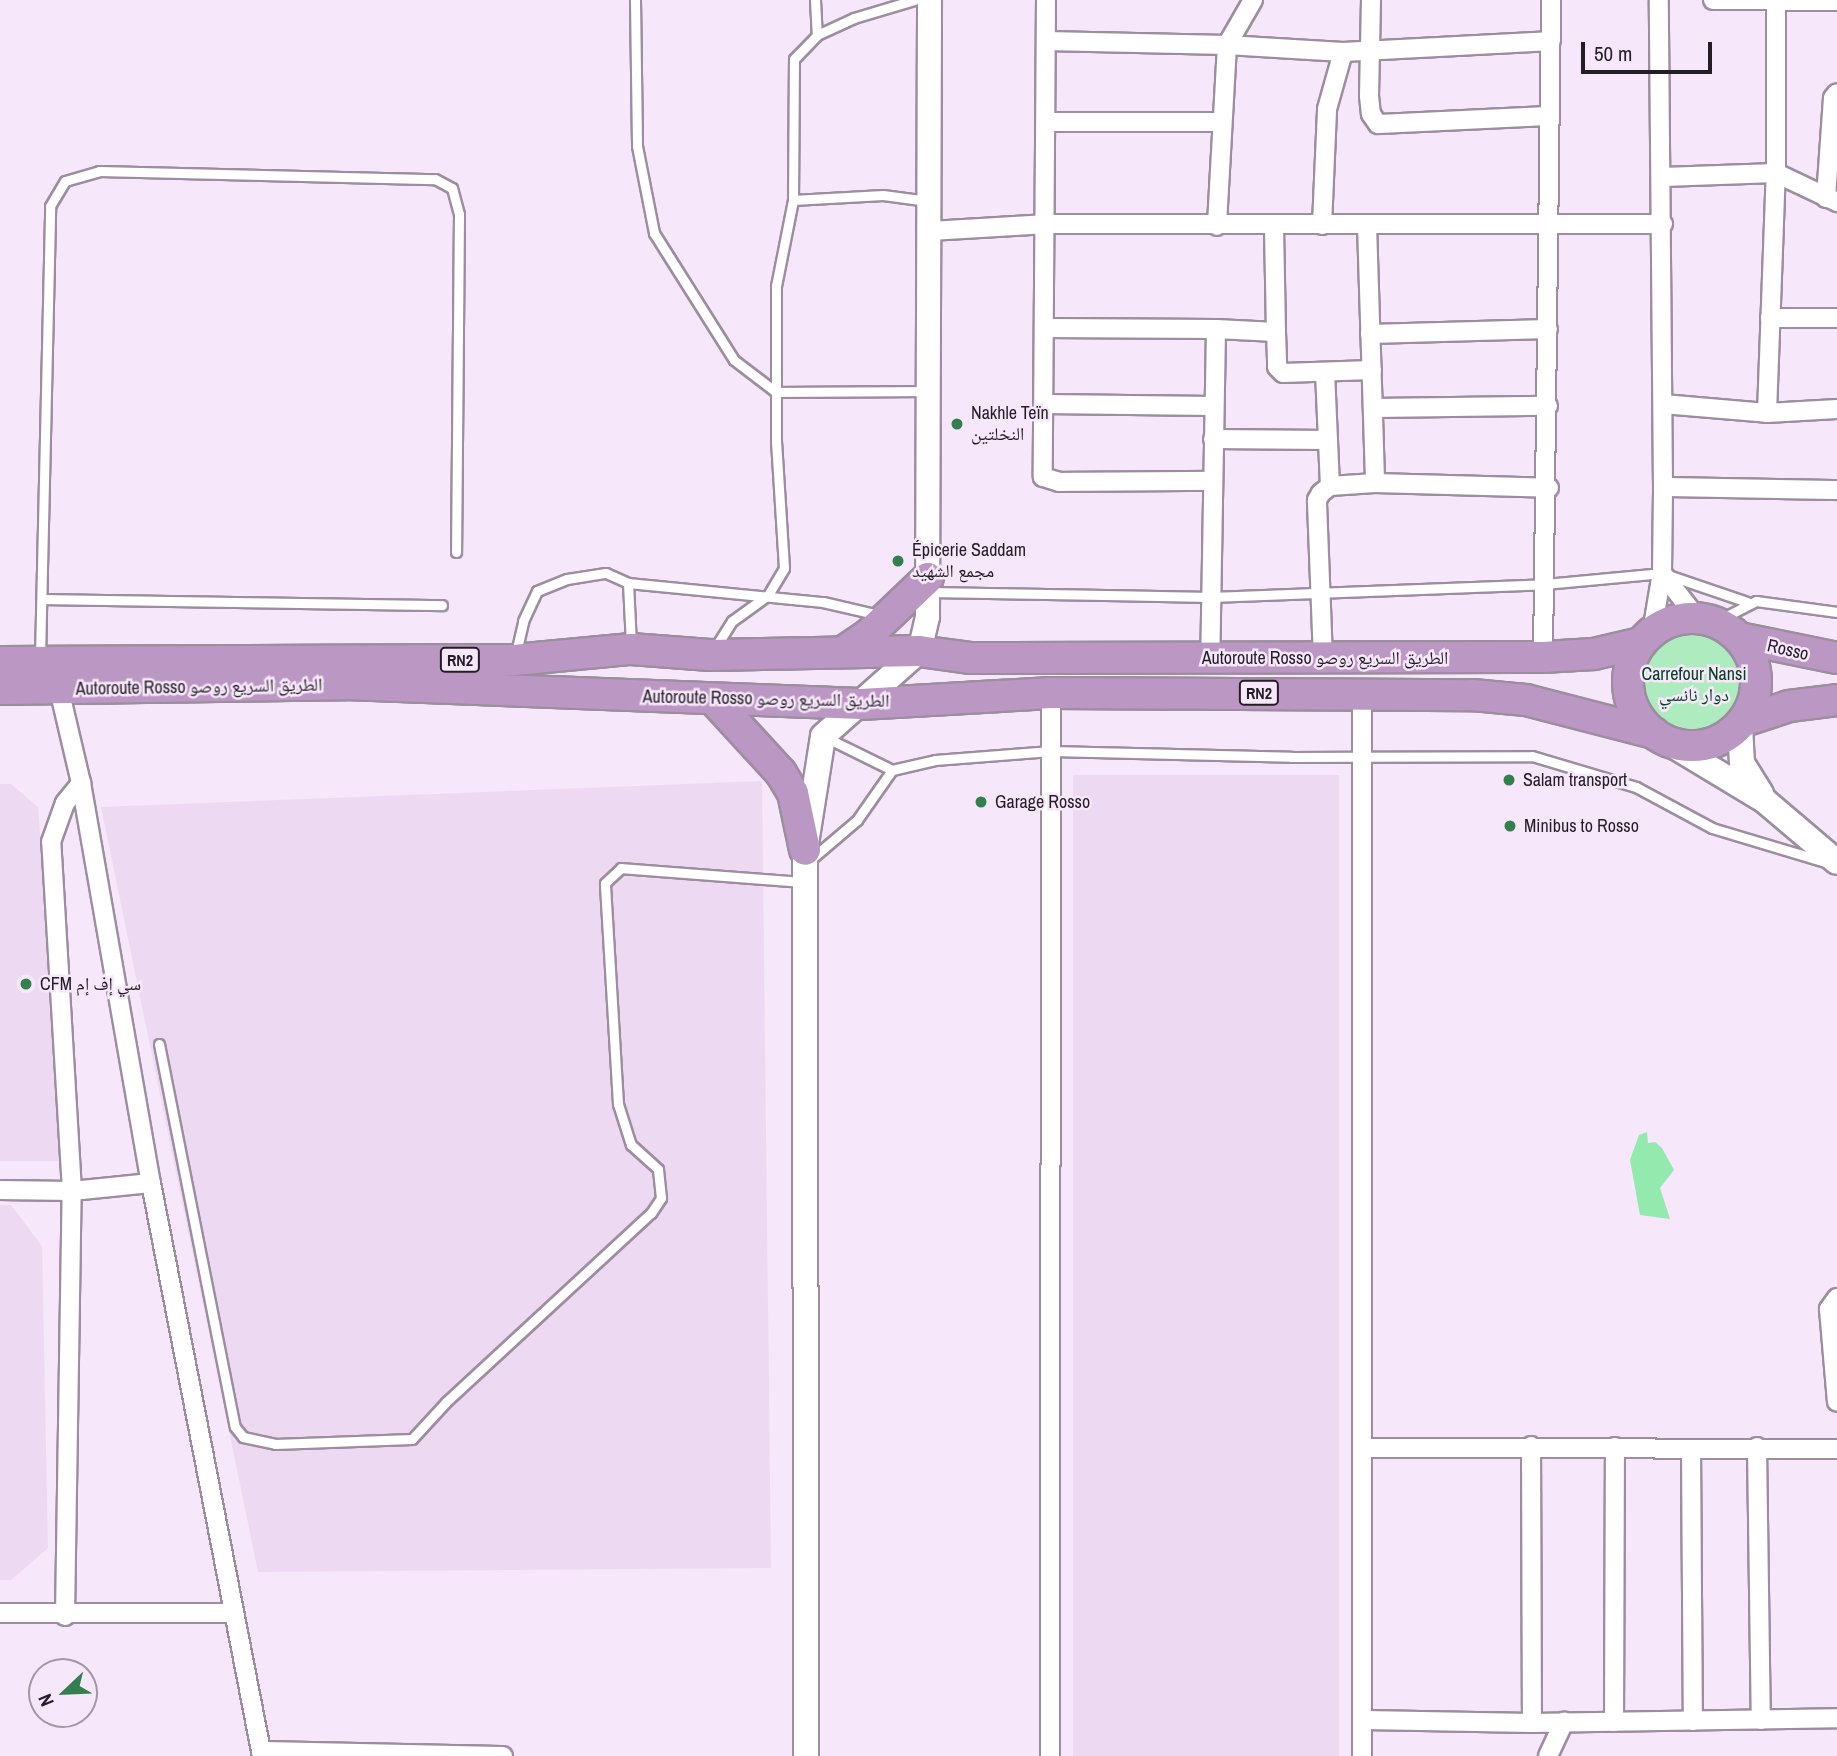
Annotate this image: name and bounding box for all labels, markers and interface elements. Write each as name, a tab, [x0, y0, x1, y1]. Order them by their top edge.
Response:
scale bar	[1585, 28, 1716, 72]
text: 50 m	[1594, 39, 1632, 68]
place label: Nakhle Teïn النخلتين	[971, 403, 1049, 446]
marker: Nakhle Teïn النخلتين	[949, 416, 965, 432]
place label: Épicerie Saddam مجمع الشهيد	[912, 540, 1026, 582]
marker: Épicerie Saddam مجمع الشهيد	[890, 553, 906, 569]
street label: Rosso	[1765, 635, 1811, 665]
street label: Autoroute Rosso الطريق السريع روصو	[1202, 647, 1448, 669]
road number: RN2	[439, 648, 481, 673]
park label: Carrefour Nansi دوار نانسي	[1642, 664, 1746, 706]
street label: Autoroute Rosso الطريق السريع روصو	[75, 674, 323, 700]
road number: RN2	[1238, 680, 1280, 706]
street label: Autoroute Rosso الطريق السريع روصو	[642, 686, 890, 712]
place label: Salam transport	[1523, 769, 1627, 791]
marker: Salam transport	[1501, 772, 1517, 788]
place label: Garage Rosso	[995, 791, 1090, 813]
marker: Garage Rosso	[973, 794, 989, 810]
place label: Minibus to Rosso	[1524, 815, 1639, 837]
marker: Minibus to Rosso	[1502, 818, 1518, 834]
place label: CFM سي إف إم	[40, 973, 141, 995]
marker: CFM سي إف إم	[18, 976, 34, 992]
north arrow	[28, 1658, 98, 1728]
text: N	[31, 1690, 60, 1711]

